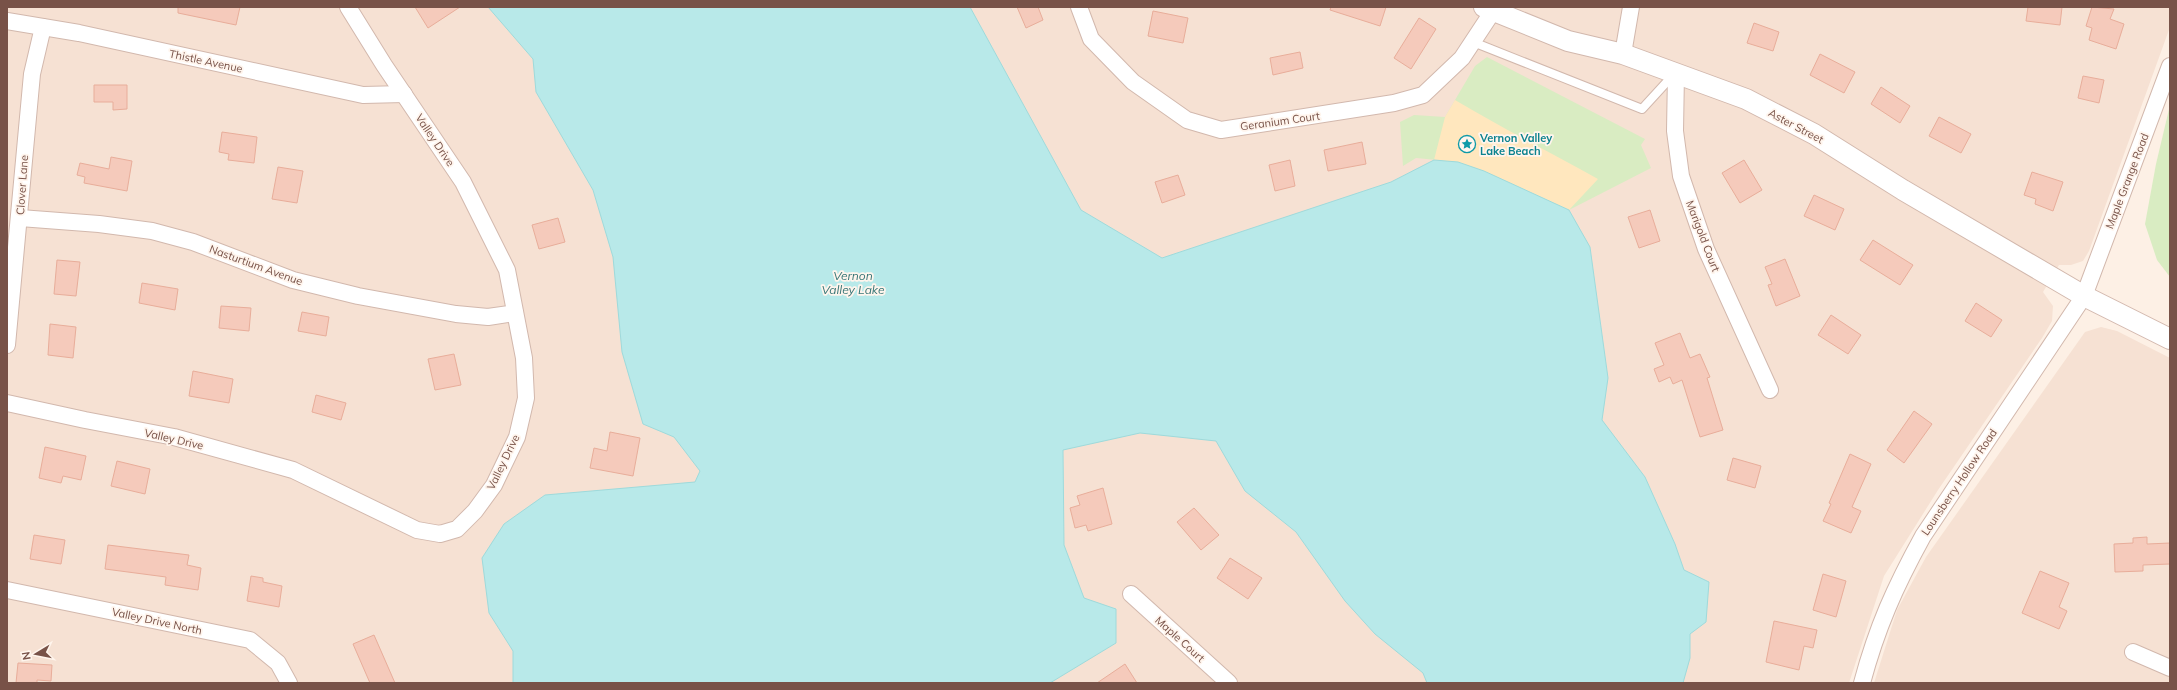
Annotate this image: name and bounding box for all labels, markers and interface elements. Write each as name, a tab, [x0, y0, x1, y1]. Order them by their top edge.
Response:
street label: Thistle Avenue	[168, 46, 244, 76]
street label: Aster Street	[1766, 106, 1826, 146]
street label: Geranium Court	[1239, 108, 1321, 134]
street label: Valley Drive	[412, 111, 458, 169]
place label: Vernon Valley Lake Beach	[1479, 131, 1552, 158]
street label: Maple Grange Road	[2102, 131, 2152, 231]
place icon: Vernon Valley Lake Beach	[1457, 134, 1477, 154]
street label: Clover Lane	[13, 155, 31, 215]
street label: Marigold Court	[1683, 198, 1723, 274]
street label: Nasturtium Avenue	[207, 242, 305, 288]
water label: Vernon Valley Lake	[822, 268, 885, 297]
street label: Valley Drive	[143, 425, 205, 453]
street label: Lounsberry Hollow Road	[1918, 426, 2000, 538]
street label: Valley Drive	[484, 432, 522, 492]
street label: Valley Drive North	[111, 605, 203, 637]
street label: Maple Court	[1152, 613, 1208, 665]
north arrow	[16, 634, 56, 674]
text: N	[19, 650, 34, 661]

